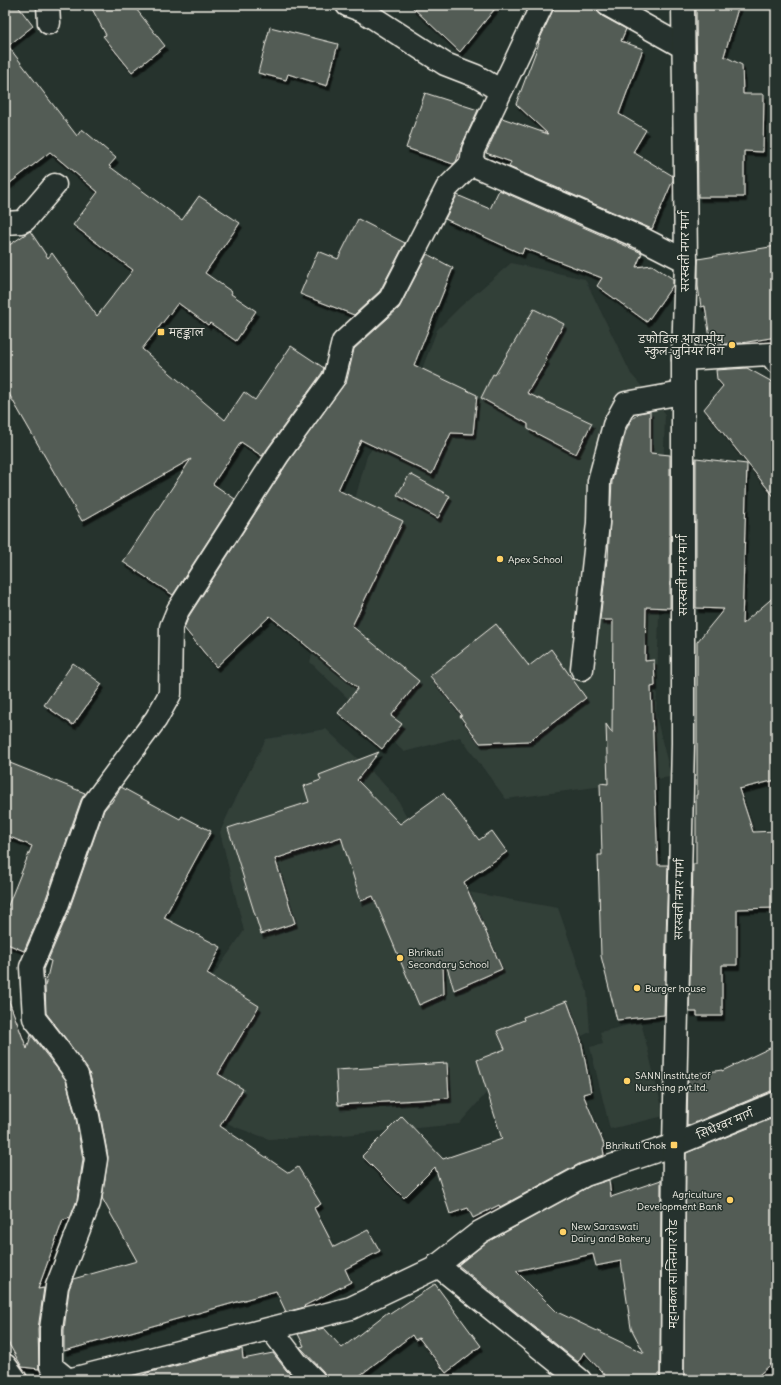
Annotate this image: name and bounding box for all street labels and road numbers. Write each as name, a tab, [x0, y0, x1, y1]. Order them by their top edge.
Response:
street label: सरस्वती नगर मार्ग	[677, 210, 692, 293]
street label: सरस्वती नगर मार्ग	[675, 534, 690, 617]
street label: सरस्वती नगर मार्ग	[670, 858, 687, 941]
street label: सिधेश्वर मार्ग	[693, 1105, 756, 1143]
street label: महानकल सान्तिनगर रोड	[665, 1219, 680, 1330]

